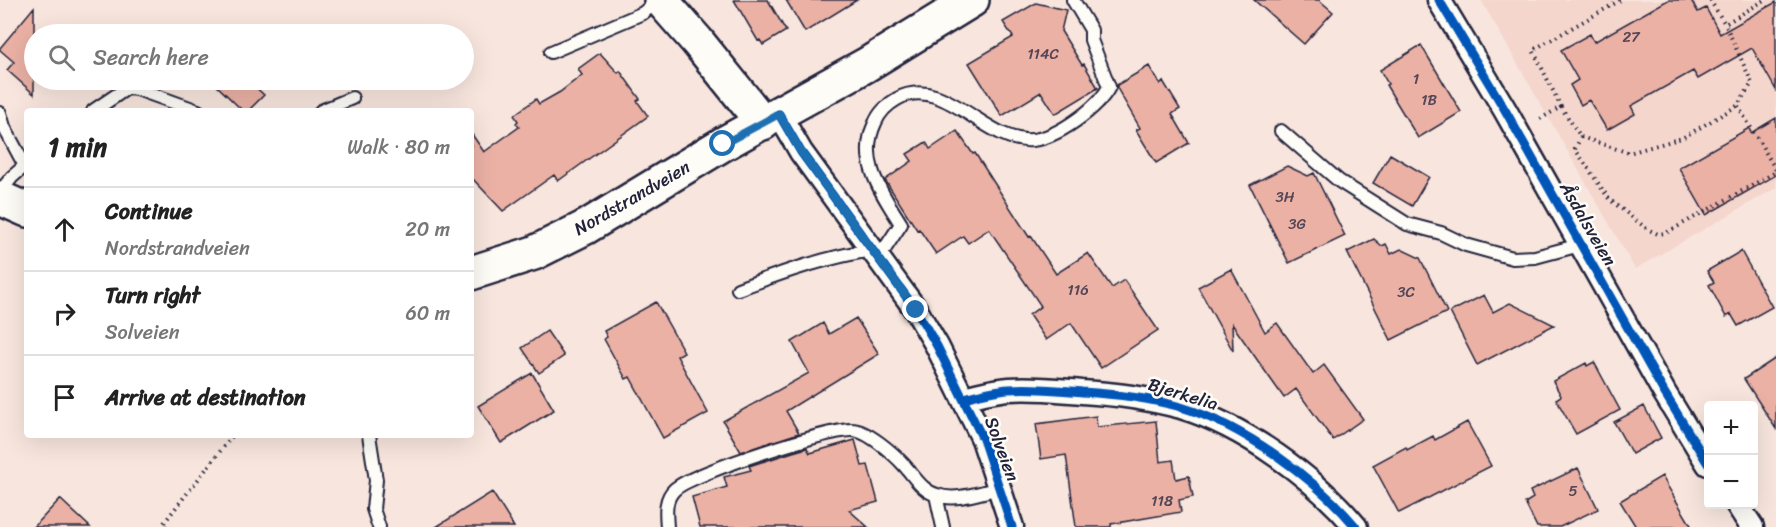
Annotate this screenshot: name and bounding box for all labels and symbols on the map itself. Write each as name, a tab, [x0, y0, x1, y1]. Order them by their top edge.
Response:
house number: 27	[1622, 24, 1641, 50]
house number: 114C	[1027, 41, 1059, 67]
house number: 1	[1413, 66, 1419, 92]
house number: 1B	[1421, 87, 1437, 113]
route start	[709, 130, 735, 156]
street label: Nordstrandveien	[568, 151, 697, 244]
street label: Åsdalsveien	[1550, 175, 1625, 273]
house number: 3H	[1276, 184, 1295, 210]
house number: 3G	[1288, 211, 1306, 237]
house number: 116	[1067, 277, 1089, 303]
house number: 3C	[1397, 279, 1415, 305]
route end	[902, 296, 928, 322]
street label: Bjerkelia	[1144, 368, 1222, 420]
street label: Solveien	[975, 412, 1029, 486]
house number: 5	[1568, 478, 1578, 504]
house number: 118	[1151, 488, 1173, 514]

